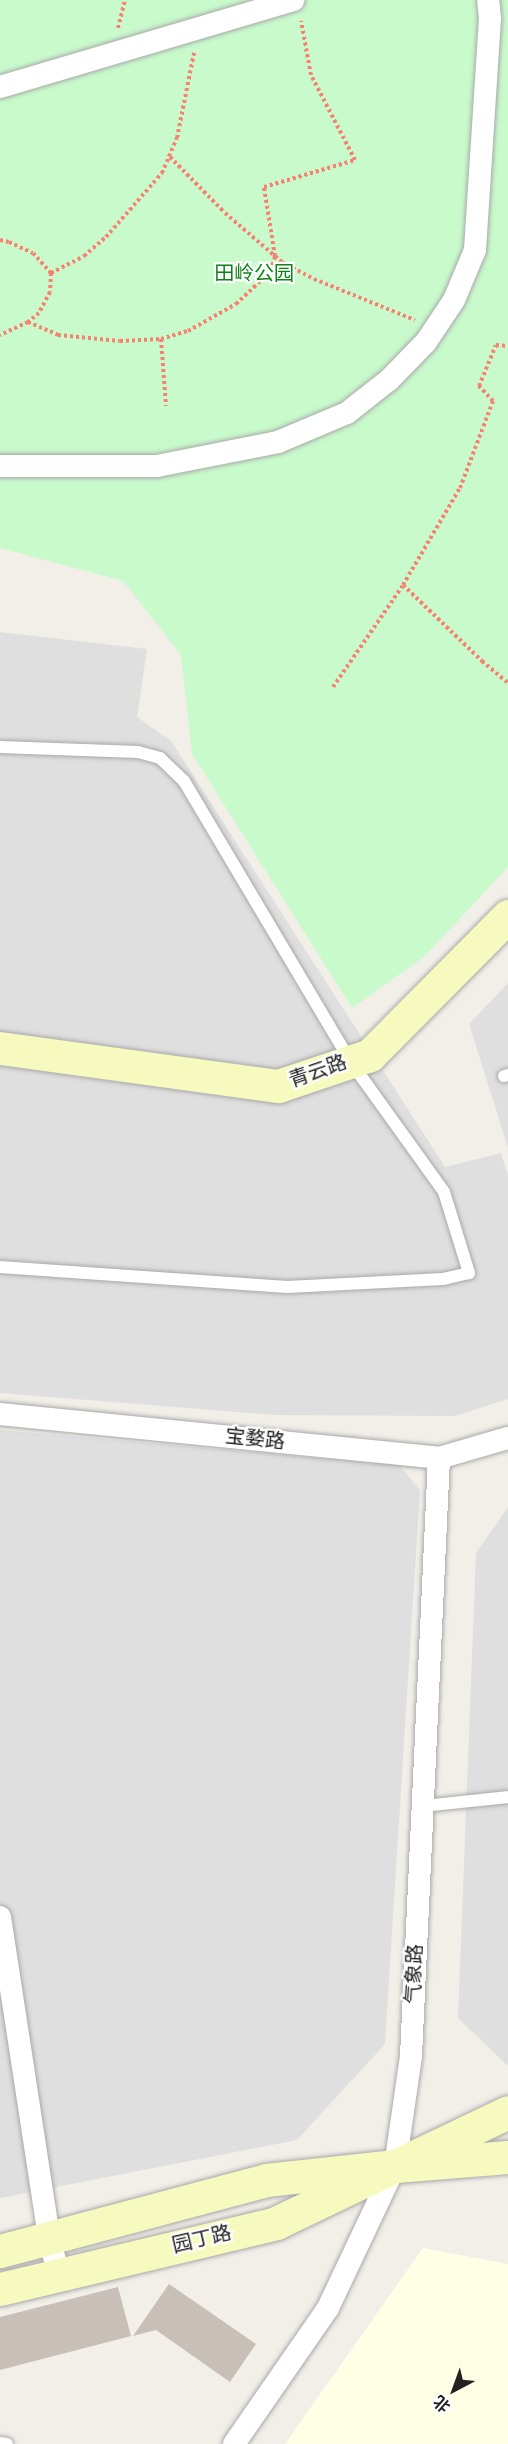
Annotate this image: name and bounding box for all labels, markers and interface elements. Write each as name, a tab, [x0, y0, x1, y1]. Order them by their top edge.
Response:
park label: 田岭公园	[214, 262, 294, 286]
street label: 青云路	[286, 1051, 350, 1093]
street label: 宝婺路	[224, 1425, 286, 1455]
street label: 气象路	[401, 1943, 429, 2005]
street label: 园丁路	[170, 2222, 234, 2258]
north arrow	[424, 2360, 484, 2420]
text: 北	[429, 2390, 455, 2417]

